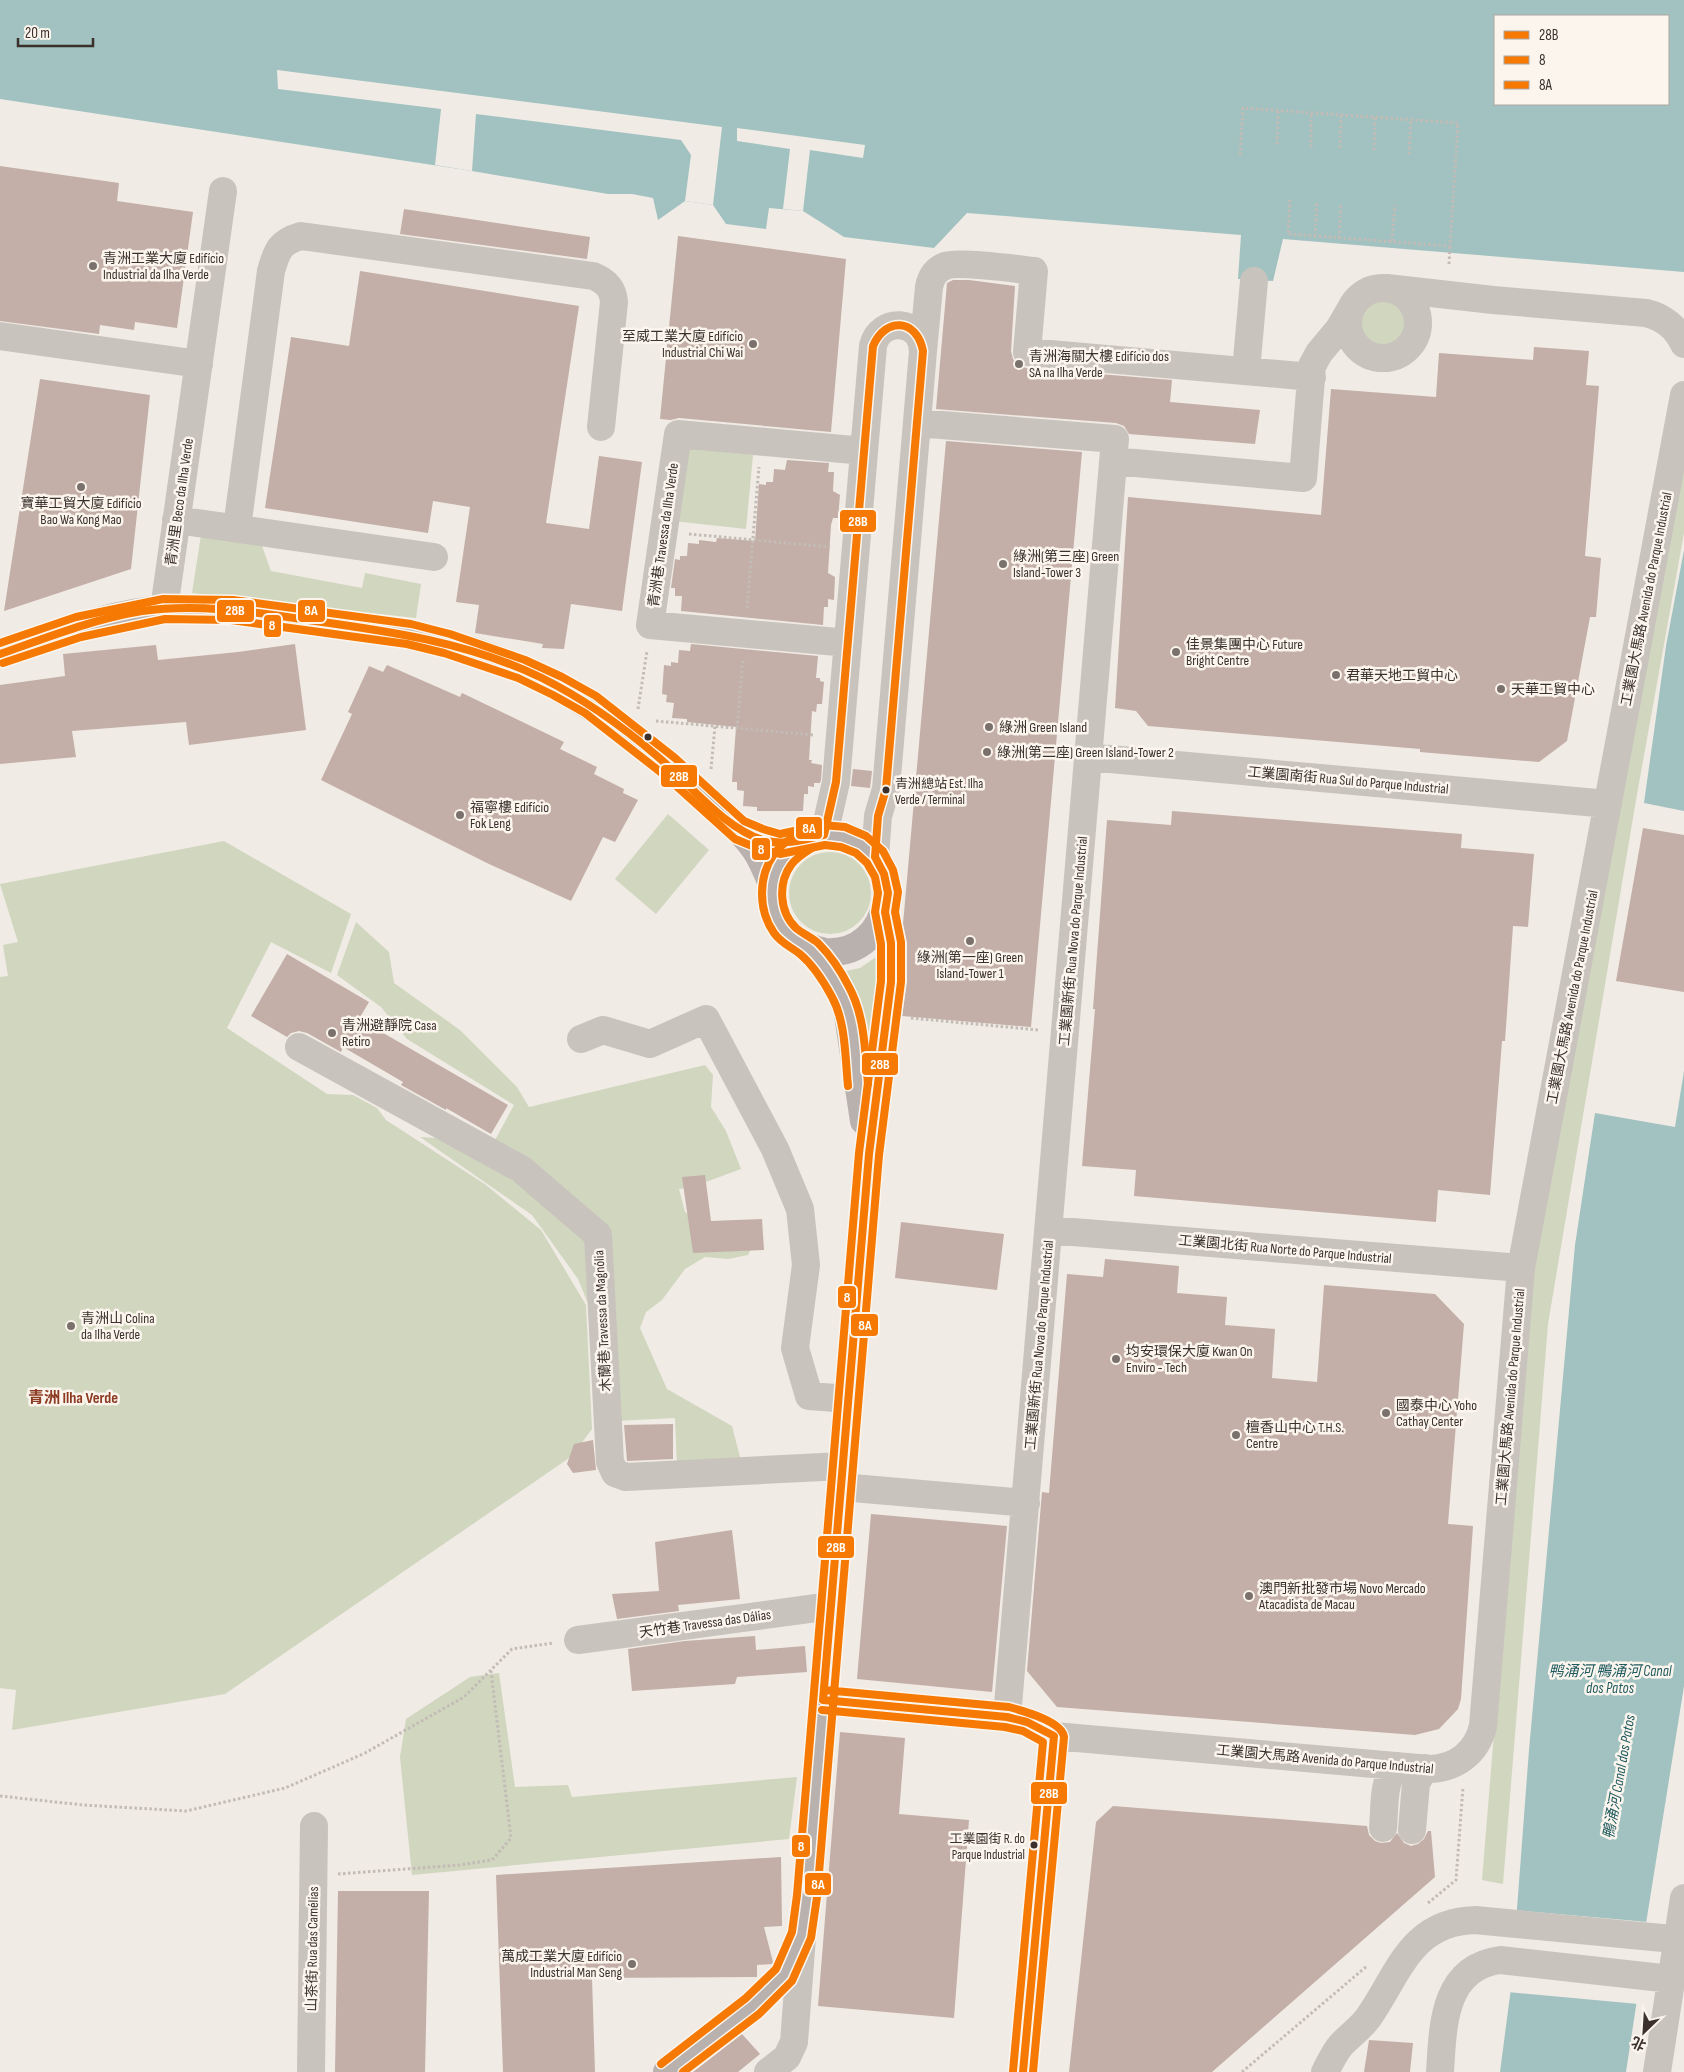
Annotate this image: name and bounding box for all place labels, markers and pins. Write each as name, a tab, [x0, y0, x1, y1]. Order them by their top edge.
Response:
place label: 青洲工業大廈 Edifício Industrial da Ilha Verde	[103, 250, 224, 283]
marker: 青洲工業大廈 Edifício Industrial da Ilha Verde	[87, 260, 99, 272]
place label: 至威工業大廈 Edifício Industrial Chi Wai	[622, 328, 743, 361]
marker: 至威工業大廈 Edifício Industrial Chi Wai	[747, 338, 759, 350]
place label: 青洲海關大樓 Edifício dos SA na Ilha Verde	[1029, 348, 1169, 381]
marker: 青洲海關大樓 Edifício dos SA na Ilha Verde	[1013, 358, 1025, 370]
marker: 寶華工貿大廈 Edifício Bao Wa Kong Mao	[75, 481, 87, 493]
place label: 寶華工貿大廈 Edifício Bao Wa Kong Mao	[20, 495, 142, 528]
place label: 綠洲(第三座) Green Island-Tower 3	[1013, 548, 1119, 581]
marker: 綠洲(第三座) Green Island-Tower 3	[997, 558, 1009, 570]
place label: 佳景集團中心 Future Bright Centre	[1186, 636, 1303, 669]
marker: 佳景集團中心 Future Bright Centre	[1170, 646, 1182, 658]
place label: 君華天地工貿中心	[1346, 667, 1458, 684]
marker: 君華天地工貿中心	[1330, 669, 1342, 681]
place label: 天華工貿中心	[1511, 681, 1595, 698]
marker: 天華工貿中心	[1495, 683, 1507, 695]
place label: 綠洲 Green Island	[999, 719, 1087, 736]
marker: 綠洲 Green Island	[983, 721, 995, 733]
unlabelled marker	[643, 732, 653, 742]
place label: 綠洲(第二座) Green Island-Tower 2	[997, 744, 1174, 761]
marker: 綠洲(第二座) Green Island-Tower 2	[981, 746, 993, 758]
place label: 青洲總站 Est. Ilha Verde / Terminal	[895, 776, 983, 808]
marker: 青洲總站 Est. Ilha Verde / Terminal	[881, 785, 891, 795]
place label: 福寧樓 Edifício Fok Leng	[470, 799, 549, 832]
marker: 福寧樓 Edifício Fok Leng	[454, 809, 466, 821]
marker: 綠洲(第一座) Green Island-Tower 1	[964, 935, 976, 947]
place label: 綠洲(第一座) Green Island-Tower 1	[917, 949, 1023, 982]
place label: 青洲避靜院 Casa Retiro	[342, 1017, 437, 1050]
marker: 青洲避靜院 Casa Retiro	[326, 1027, 338, 1039]
place label: 青洲山 Colina da Ilha Verde	[81, 1310, 155, 1343]
marker: 青洲山 Colina da Ilha Verde	[65, 1320, 77, 1332]
place label: 均安環保大廈 Kwan On Enviro - Tech	[1126, 1343, 1253, 1376]
marker: 均安環保大廈 Kwan On Enviro - Tech	[1110, 1353, 1122, 1365]
place label: 國泰中心 Yoho Cathay Center	[1396, 1397, 1477, 1430]
marker: 國泰中心 Yoho Cathay Center	[1380, 1407, 1392, 1419]
place label: 檀香山中心 T.H.S. Centre	[1246, 1419, 1344, 1452]
marker: 檀香山中心 T.H.S. Centre	[1230, 1429, 1242, 1441]
place label: 澳門新批發市場 Novo Mercado Atacadista de Macau	[1258, 1580, 1426, 1613]
marker: 澳門新批發市場 Novo Mercado Atacadista de Macau	[1243, 1590, 1255, 1602]
place label: 工業園街 R. do Parque Industrial	[950, 1831, 1025, 1863]
marker: 工業園街 R. do Parque Industrial	[1029, 1840, 1039, 1850]
place label: 萬成工業大廈 Edifício Industrial Man Seng	[501, 1948, 622, 1981]
marker: 萬成工業大廈 Edifício Industrial Man Seng	[626, 1958, 638, 1970]

